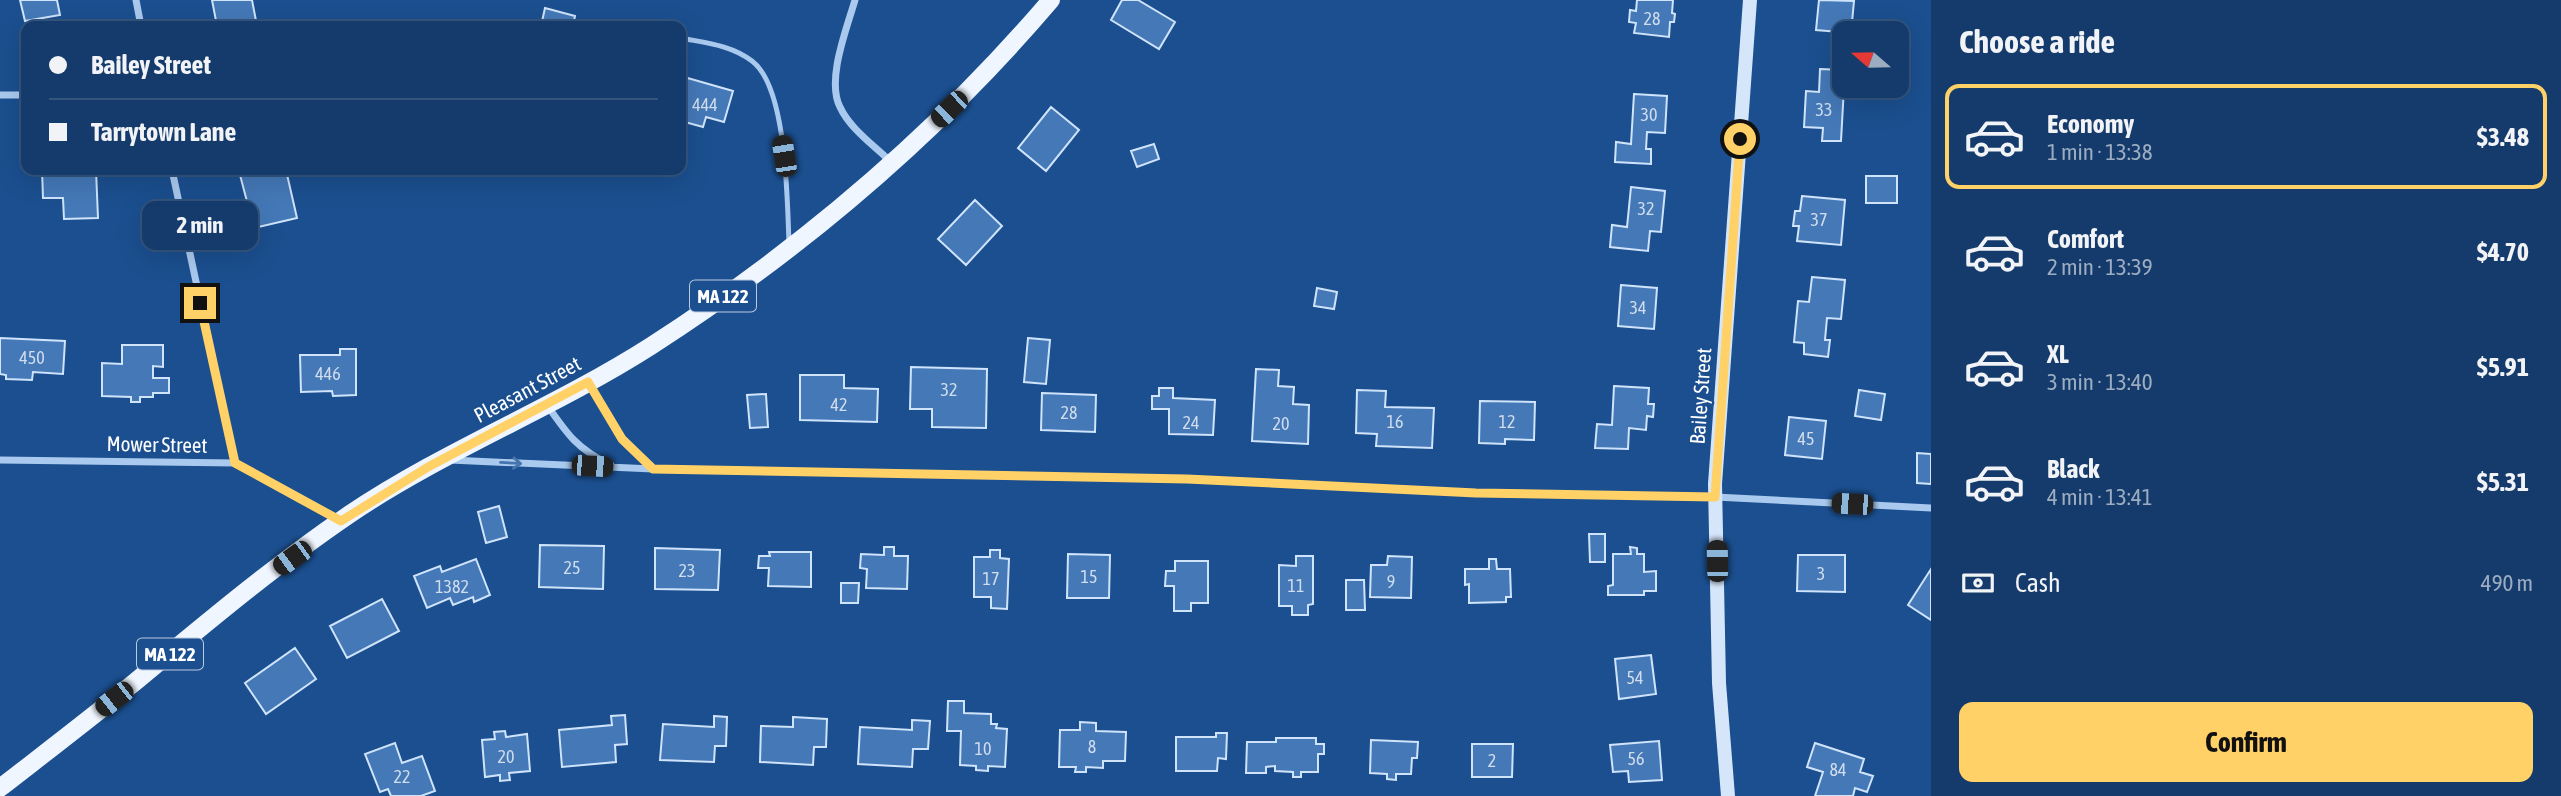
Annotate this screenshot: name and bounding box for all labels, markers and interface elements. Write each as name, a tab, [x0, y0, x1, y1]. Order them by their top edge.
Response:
house number: 28	[1644, 8, 1660, 29]
north arrow	[1832, 21, 1909, 98]
map controls	[1832, 21, 1909, 98]
text: Choose a ride	[1959, 23, 2115, 60]
text: Bailey Street	[91, 50, 211, 80]
car	[927, 87, 972, 131]
house number: 444	[692, 94, 718, 115]
house number: 33	[1816, 99, 1832, 120]
house number: 30	[1641, 104, 1657, 125]
icon: car	[1963, 105, 2026, 168]
text: Economy	[2047, 109, 2134, 139]
text: Tarrytown Lane	[91, 117, 236, 147]
text: $3.48	[2477, 122, 2529, 152]
route start	[1724, 123, 1756, 155]
car	[771, 134, 798, 178]
text: 1 min · 13:38	[2047, 139, 2153, 165]
house number: 32	[1638, 198, 1654, 219]
callout: 2 min	[142, 202, 258, 250]
house number: 37	[1811, 209, 1827, 230]
text: 2 min	[177, 212, 223, 238]
icon: car	[1963, 220, 2026, 283]
text: Comfort	[2047, 224, 2124, 254]
text: $4.70	[2477, 237, 2529, 267]
text: 2 min · 13:39	[2047, 254, 2153, 280]
road number: MA 122	[690, 280, 756, 312]
route end	[184, 287, 216, 319]
house number: 34	[1630, 297, 1646, 318]
icon: car	[1963, 335, 2026, 398]
text: XL	[2047, 339, 2069, 369]
house number: 450	[19, 347, 45, 368]
street label: Bailey Street	[1685, 347, 1715, 445]
street label: Pleasant Street	[470, 351, 584, 427]
text: $5.91	[2477, 352, 2529, 382]
house number: 446	[315, 363, 341, 384]
text: 3 min · 13:40	[2047, 369, 2153, 395]
house number: 32	[941, 379, 957, 400]
house number: 42	[831, 394, 847, 415]
house number: 28	[1061, 402, 1077, 423]
house number: 16	[1387, 411, 1403, 432]
house number: 12	[1499, 411, 1515, 432]
house number: 24	[1183, 412, 1199, 433]
house number: 20	[1273, 413, 1289, 434]
house number: 45	[1798, 428, 1814, 449]
street label: Mower Street	[106, 431, 208, 457]
icon: car	[1963, 450, 2026, 513]
car	[571, 454, 614, 478]
text: Black	[2047, 454, 2099, 484]
one-way arrow	[499, 456, 522, 469]
text: $5.31	[2477, 467, 2529, 497]
text: 4 min · 13:41	[2047, 484, 2153, 510]
car	[1831, 492, 1874, 516]
car	[269, 537, 316, 579]
car	[1707, 540, 1728, 582]
house number: 25	[564, 557, 580, 578]
house number: 23	[679, 560, 695, 581]
house number: 3	[1817, 563, 1825, 584]
icon: cash	[1959, 564, 1997, 602]
house number: 15	[1081, 566, 1097, 587]
house number: 17	[983, 568, 999, 589]
text: Cash	[2015, 568, 2061, 598]
text: 490 m	[2481, 570, 2533, 596]
house number: 9	[1387, 571, 1395, 592]
house number: 11	[1288, 575, 1304, 596]
house number: 1382	[435, 576, 469, 597]
road number: MA 122	[137, 638, 203, 670]
house number: 54	[1627, 667, 1643, 688]
car	[91, 678, 138, 720]
button: Confirm	[1959, 702, 2533, 782]
house number: 8	[1088, 736, 1096, 757]
house number: 10	[975, 738, 991, 759]
house number: 20	[498, 746, 514, 767]
house number: 56	[1628, 748, 1644, 769]
house number: 2	[1488, 750, 1496, 771]
house number: 84	[1830, 759, 1846, 780]
house number: 22	[394, 766, 410, 787]

